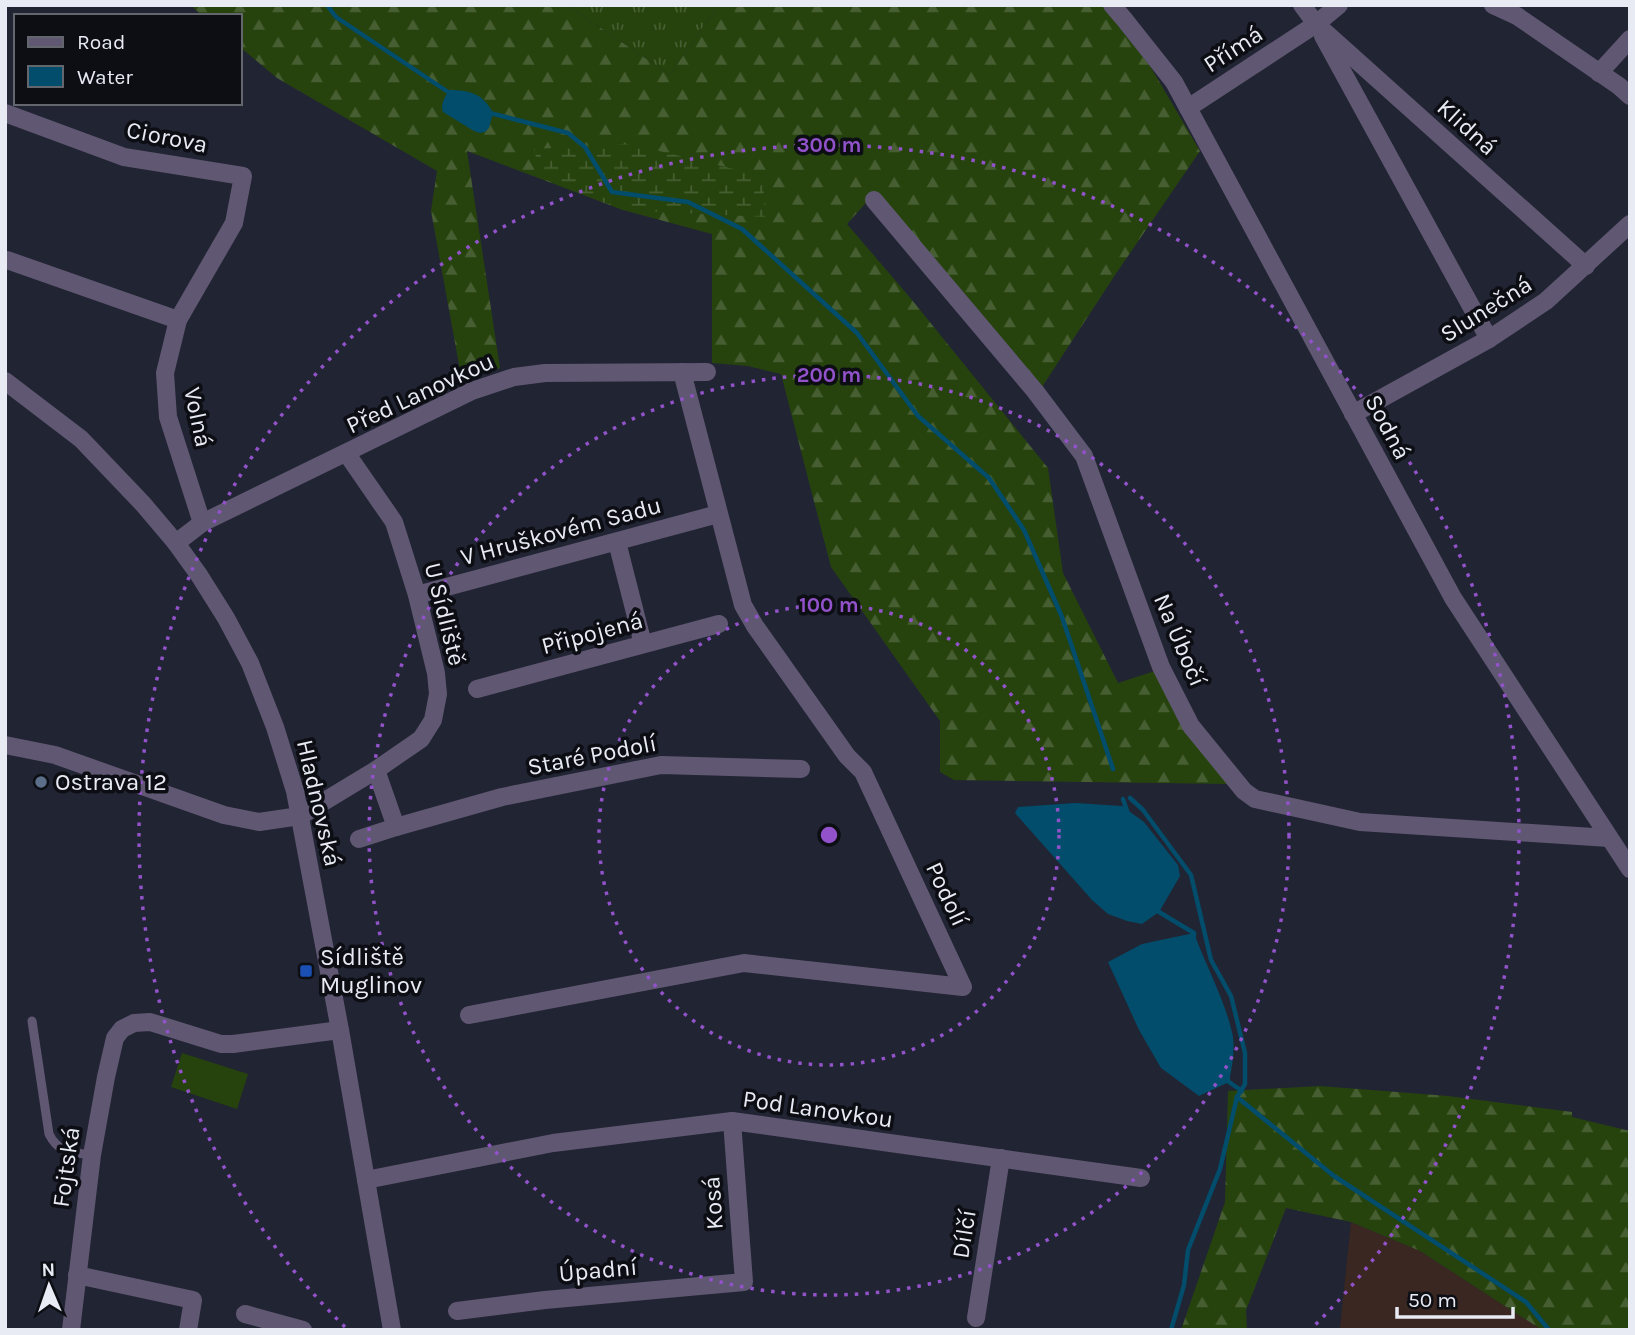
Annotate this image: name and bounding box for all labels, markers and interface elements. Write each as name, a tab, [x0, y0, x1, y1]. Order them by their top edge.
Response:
legend	[14, 14, 242, 105]
street label: Přímá	[1198, 20, 1268, 78]
text: Road	[77, 30, 125, 54]
text: Water	[77, 65, 133, 89]
street label: Klidná	[1431, 93, 1503, 161]
street label: Ciorova	[124, 115, 210, 159]
text: 300 m	[797, 133, 861, 157]
street label: Slunečná	[1435, 270, 1537, 348]
street label: Před Lanovkou	[342, 347, 498, 439]
text: 200 m	[797, 363, 861, 387]
street label: Volná	[178, 385, 218, 449]
street label: Sodná	[1359, 390, 1417, 464]
street label: V Hruškovém Sadu	[458, 491, 664, 571]
street label: U Sídliště	[419, 560, 471, 668]
street label: Na Úbočí	[1148, 589, 1213, 691]
text: 100 m	[799, 593, 859, 617]
street label: Připojená	[538, 606, 646, 660]
street label: Staré Podolí	[525, 729, 660, 781]
street label: Hladnovská	[291, 737, 347, 869]
place label: Ostrava 12	[55, 768, 167, 796]
marker: Ostrava 12	[33, 774, 49, 790]
centre of rings	[817, 823, 841, 847]
street label: Podolí	[920, 857, 974, 931]
place label: Sídliště Muglinov	[320, 943, 422, 999]
marker: Sídliště Muglinov	[298, 963, 314, 979]
street label: Pod Lanovkou	[741, 1085, 895, 1133]
street label: Fojtská	[47, 1125, 85, 1209]
street label: Kosá	[697, 1175, 729, 1231]
street label: Dílčí	[946, 1207, 982, 1261]
north arrow	[14, 1251, 84, 1321]
street label: Úpadní	[557, 1252, 639, 1287]
text: N	[41, 1259, 56, 1281]
scale bar	[1397, 1276, 1512, 1320]
text: 50 m	[1408, 1288, 1457, 1312]

